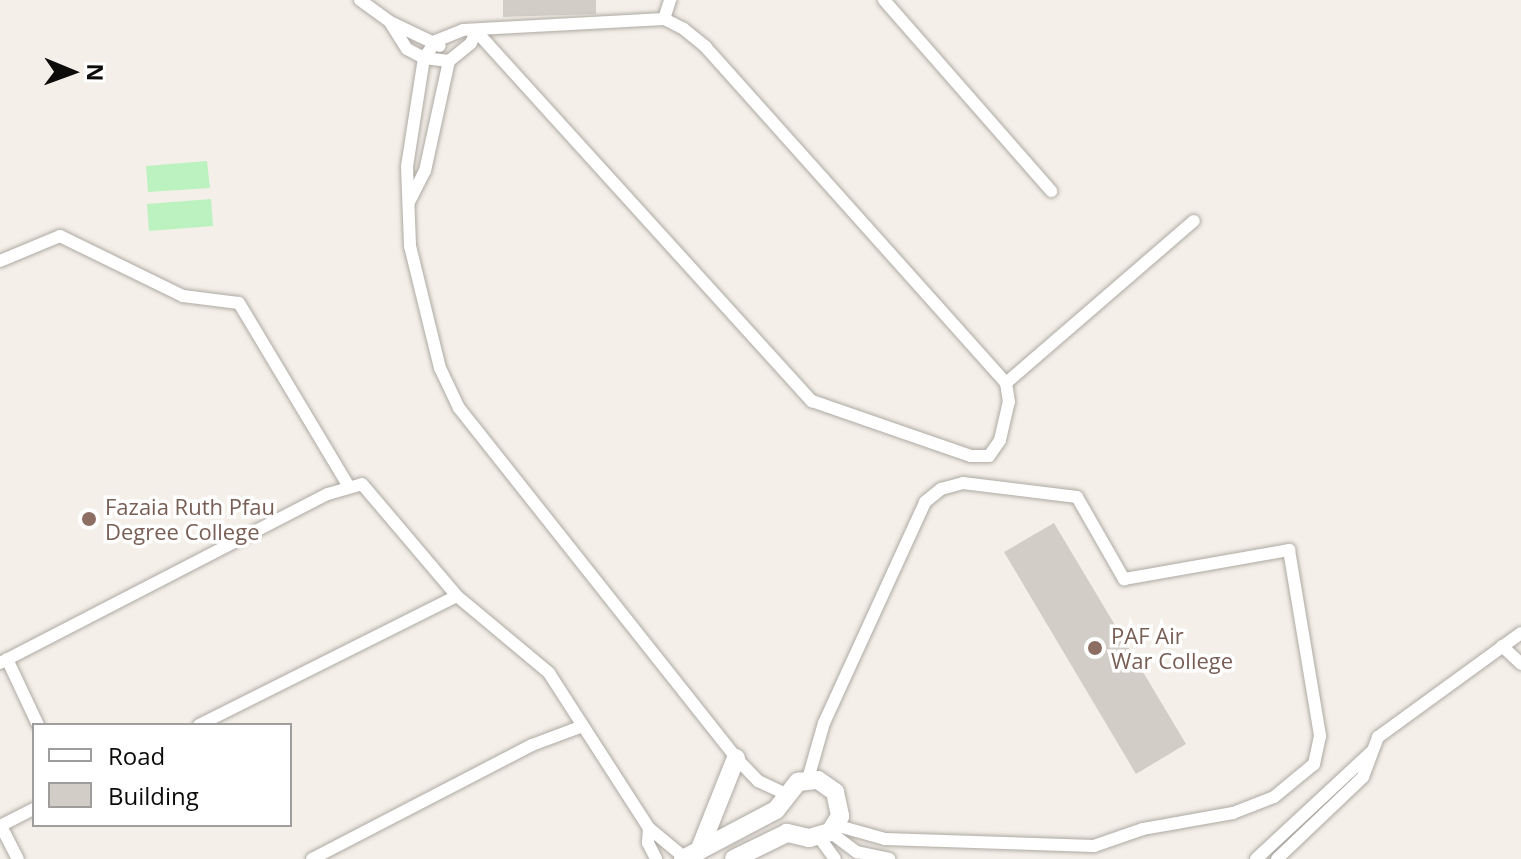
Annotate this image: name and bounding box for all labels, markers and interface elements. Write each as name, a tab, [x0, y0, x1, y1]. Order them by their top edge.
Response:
north arrow	[32, 32, 112, 112]
text: N	[81, 63, 111, 82]
place label: Fazaia Ruth Pfau Degree College	[105, 493, 275, 544]
marker: Fazaia Ruth Pfau Degree College	[80, 510, 98, 528]
place label: PAF Air War College	[1111, 622, 1233, 674]
marker: PAF Air War College	[1086, 639, 1104, 657]
legend	[32, 723, 292, 827]
text: Road	[108, 739, 165, 772]
text: Building	[108, 779, 199, 812]

